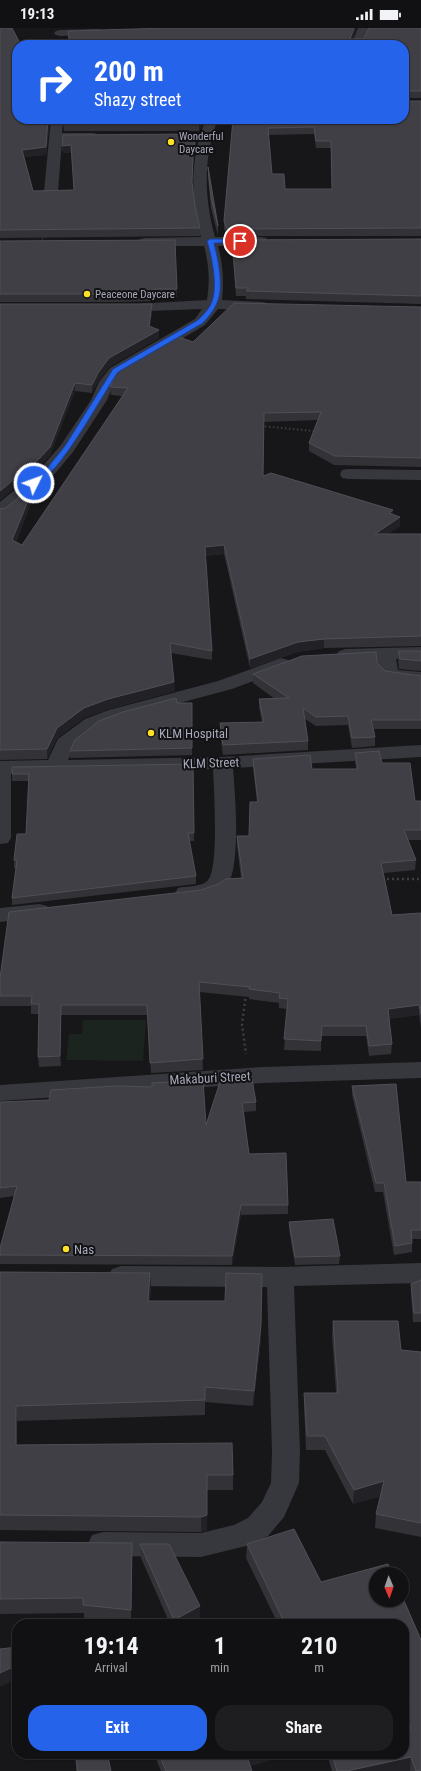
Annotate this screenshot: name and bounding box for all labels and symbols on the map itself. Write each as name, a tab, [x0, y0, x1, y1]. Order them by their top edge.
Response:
place label: Wonderful Daycare	[179, 130, 223, 156]
marker: Wonderful Daycare	[166, 137, 176, 147]
pin	[223, 224, 257, 258]
place label: Peaceone Daycare	[95, 288, 175, 301]
marker: Peaceone Daycare	[82, 289, 92, 299]
position arrow	[13, 462, 55, 504]
place label: KLM Hospital	[159, 726, 228, 741]
marker: KLM Hospital	[146, 728, 156, 738]
street label: KLM Street	[182, 755, 240, 771]
street label: Makaburi Street	[169, 1068, 251, 1088]
place label: Nas	[74, 1242, 94, 1257]
marker: Nas	[61, 1244, 71, 1254]
north arrow	[369, 1567, 409, 1607]

